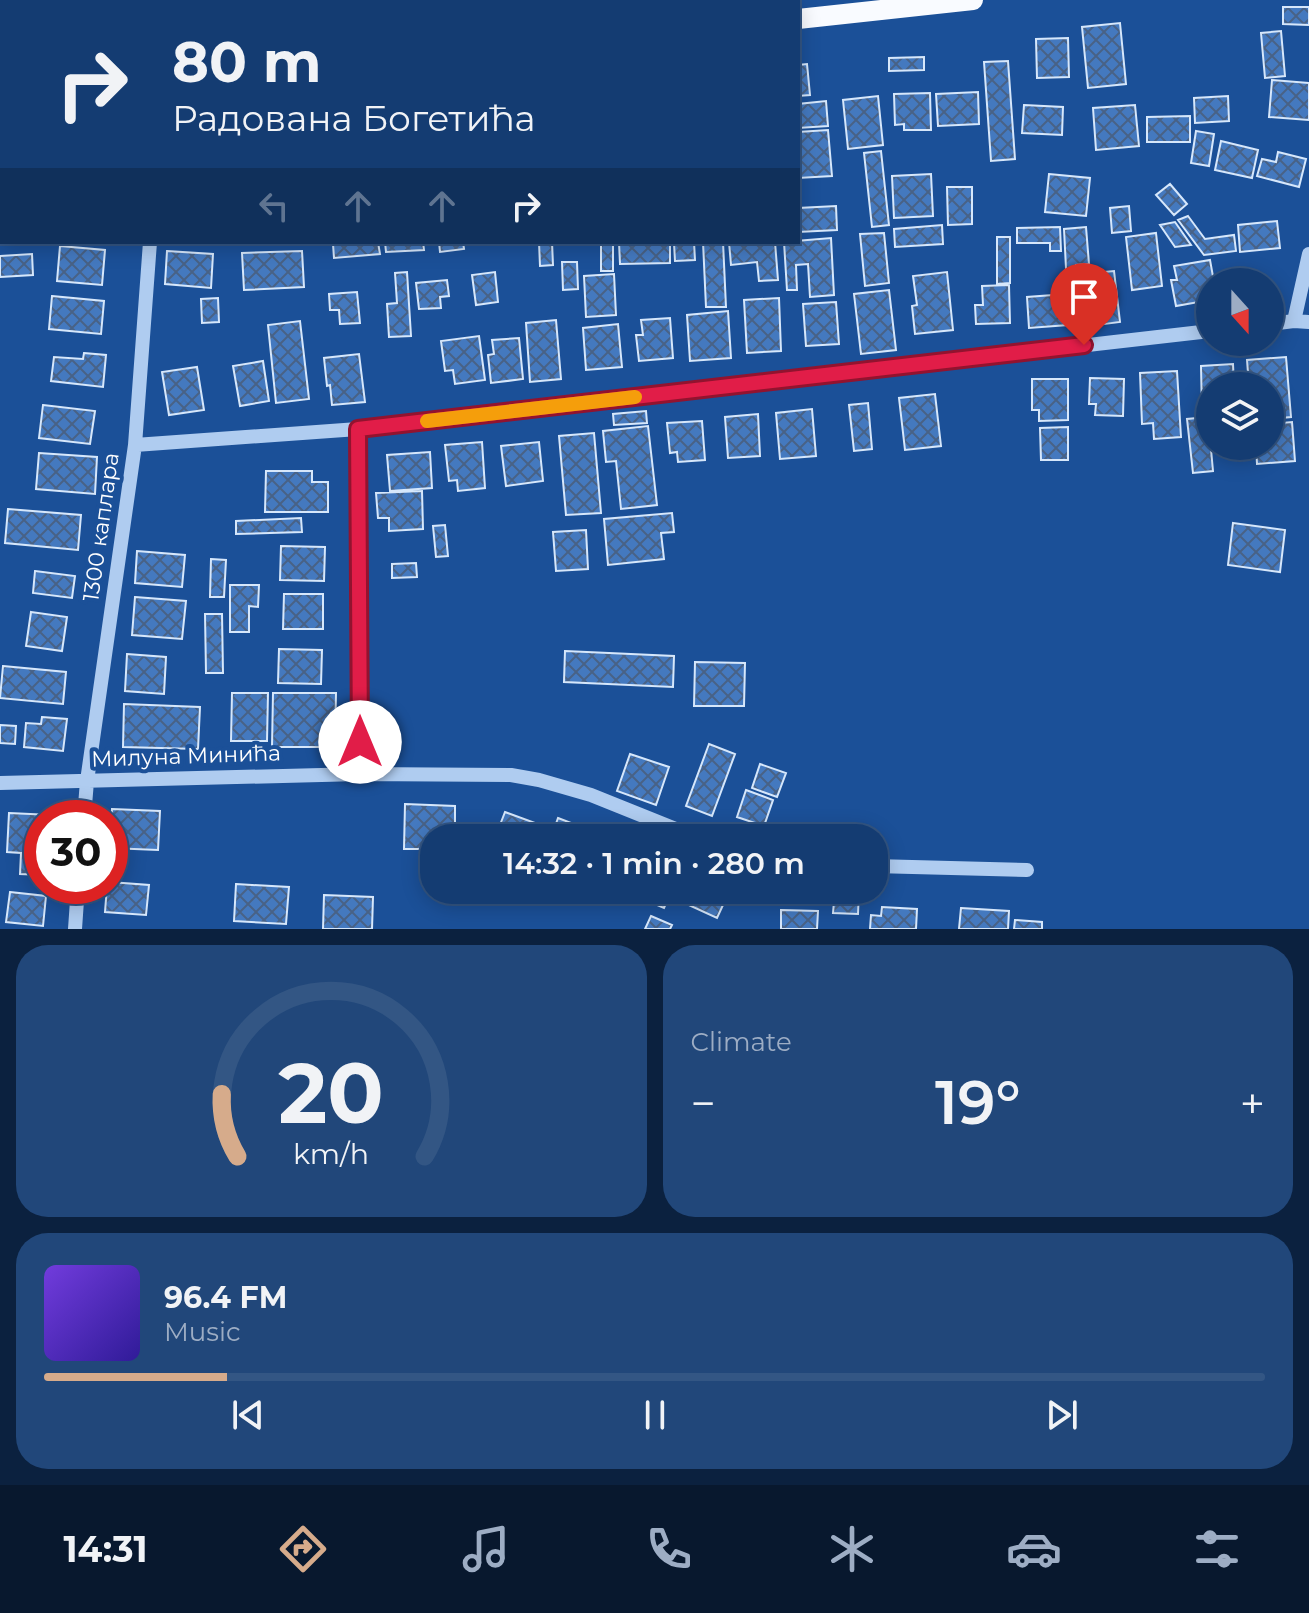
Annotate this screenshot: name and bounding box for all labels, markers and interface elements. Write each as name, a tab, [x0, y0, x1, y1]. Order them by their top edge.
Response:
text: 80 m	[172, 28, 322, 96]
icon: right	[40, 32, 144, 136]
text: Радована Богетића	[172, 96, 536, 140]
icon: left	[252, 184, 296, 228]
icon: ahead	[336, 184, 380, 228]
icon: ahead	[420, 184, 464, 228]
icon: right	[504, 184, 548, 228]
pin	[1050, 263, 1118, 345]
north arrow	[1196, 268, 1284, 356]
map controls	[1196, 268, 1284, 460]
icon: arrive	[1062, 275, 1106, 319]
button: layers	[1196, 372, 1284, 460]
street label: 1300 каплара	[77, 451, 125, 603]
position arrow	[318, 700, 402, 784]
street label: Милуна Минића	[91, 739, 281, 773]
speed limit sign: 30	[24, 800, 128, 904]
text: 14:32 · 1 min · 280 m	[503, 845, 805, 882]
text: Climate	[691, 1026, 792, 1058]
text: 20	[278, 1042, 384, 1144]
text: 19°	[935, 1066, 1021, 1139]
text: −	[691, 1076, 716, 1130]
text: +	[1240, 1076, 1265, 1130]
text: km/h	[293, 1136, 369, 1171]
text: 96.4 FM	[164, 1279, 287, 1316]
text: Music	[164, 1316, 241, 1348]
icon: previous	[226, 1393, 270, 1437]
icon: pause	[633, 1393, 677, 1437]
icon: next	[1040, 1393, 1084, 1437]
icon: directions	[275, 1521, 331, 1577]
icon: music	[458, 1521, 514, 1577]
icon: phone	[641, 1521, 697, 1577]
icon: climate	[824, 1521, 880, 1577]
icon: car	[1006, 1521, 1062, 1577]
icon: filters	[1189, 1521, 1245, 1577]
text: 14:31	[63, 1527, 148, 1571]

